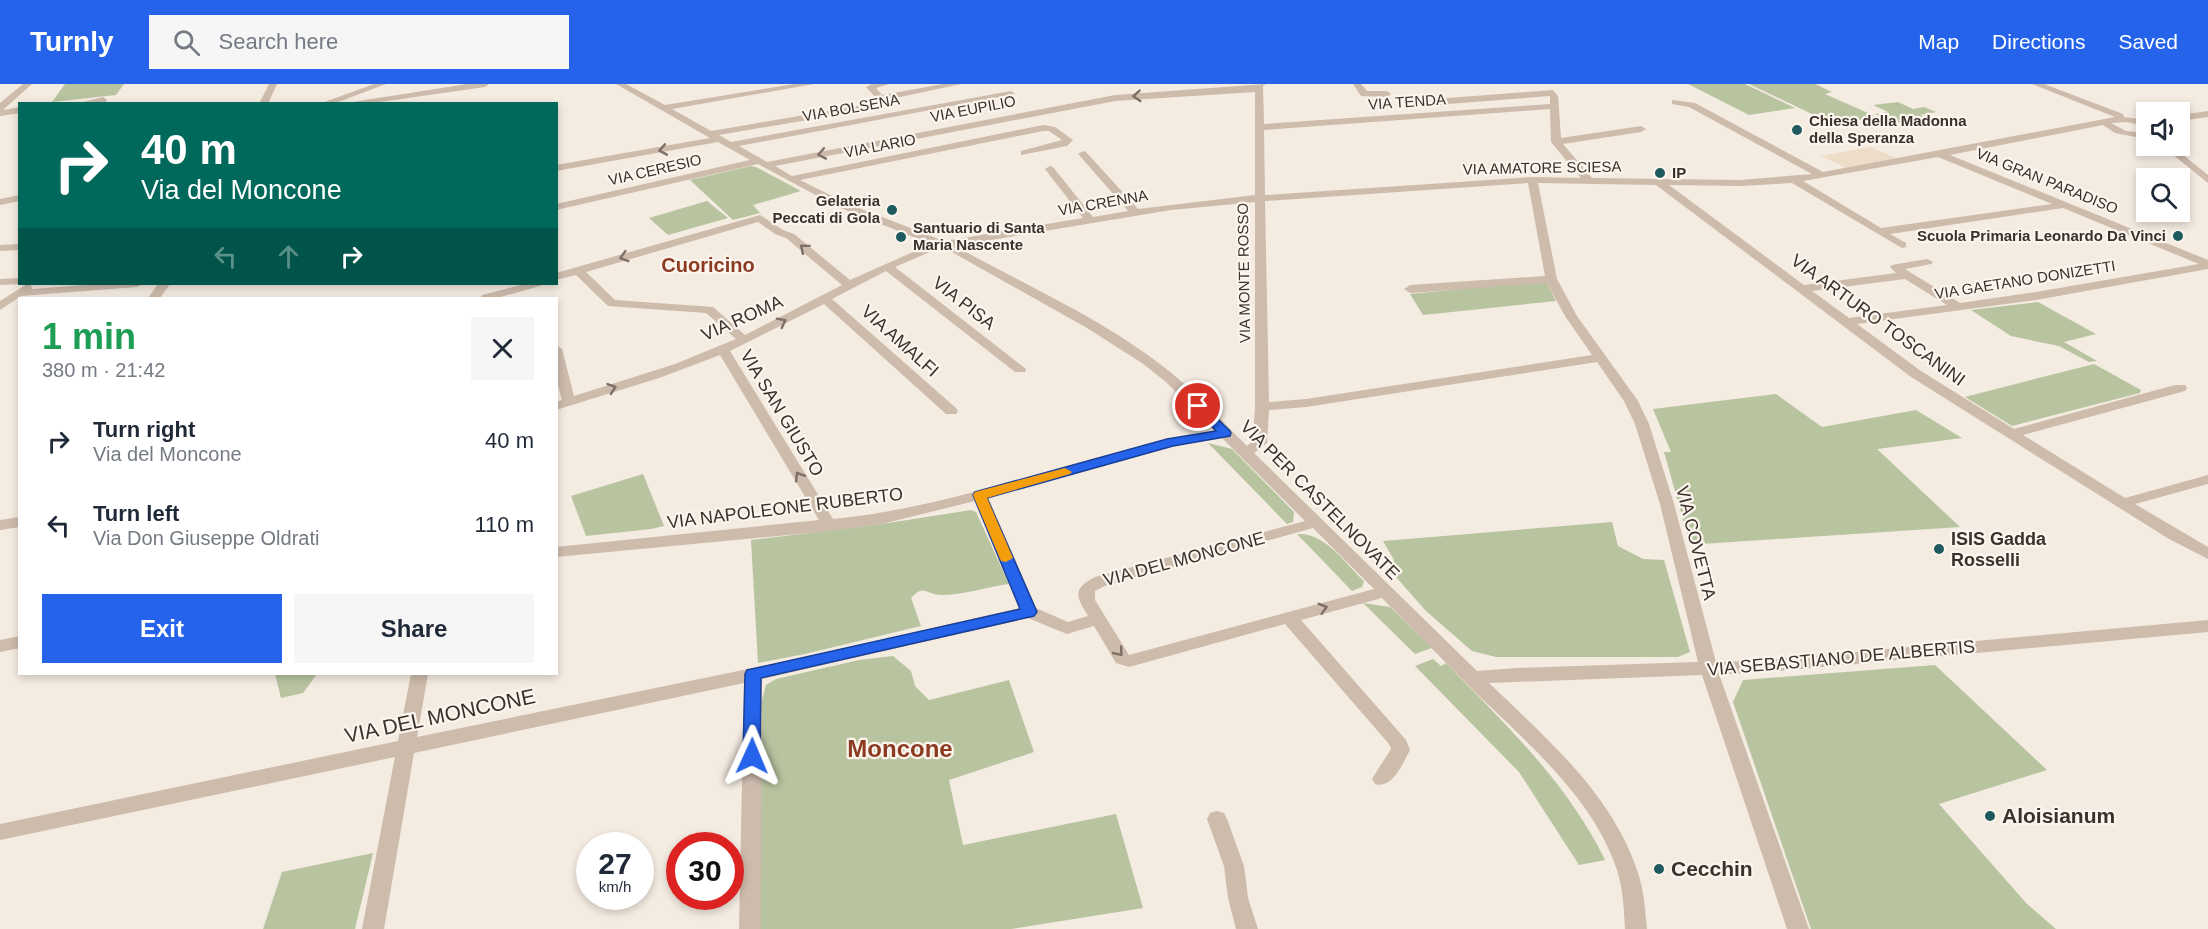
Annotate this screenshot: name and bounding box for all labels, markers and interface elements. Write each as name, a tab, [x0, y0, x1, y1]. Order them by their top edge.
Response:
search box	[149, 15, 569, 69]
text: Turnly	[30, 26, 113, 57]
icon: search	[170, 26, 203, 59]
text: Search here	[218, 29, 338, 54]
text: Map	[1918, 30, 1959, 53]
text: Directions	[1992, 30, 2085, 53]
text: Saved	[2118, 30, 2178, 53]
one-way arrow	[1133, 90, 1142, 103]
street label: VIA TENDA	[1367, 90, 1447, 113]
street label: VIA BOLSENA	[801, 91, 901, 124]
street label: VIA EUPILIO	[929, 92, 1017, 125]
map controls	[2136, 102, 2190, 222]
button: sound	[2136, 102, 2190, 156]
place label: Chiesa della Madonna della Speranza	[1809, 112, 1967, 146]
marker: Chiesa della Madonna della Speranza	[1790, 123, 1804, 137]
icon: right	[42, 126, 120, 204]
text: 40 m	[141, 126, 237, 173]
street label: VIA LARIO	[843, 130, 917, 161]
one-way arrow	[658, 143, 668, 155]
street label: VIA GRAN PARADISO	[1974, 144, 2121, 217]
one-way arrow	[817, 147, 827, 160]
street label: VIA CERESIO	[607, 151, 703, 188]
street label: VIA AMATORE SCIESA	[1463, 158, 1621, 177]
place label: IP	[1672, 164, 1686, 181]
marker: IP	[1653, 166, 1667, 180]
button: search	[2136, 168, 2190, 222]
text: Via del Moncone	[141, 175, 342, 205]
street label: VIA CRENNA	[1057, 186, 1149, 219]
place label: Gelateria Peccati di Gola	[772, 192, 881, 226]
marker: Gelateria Peccati di Gola	[885, 203, 899, 217]
street label: VIA MONTE ROSSO	[1234, 203, 1253, 343]
place label: Santuario di Santa Maria Nascente	[913, 219, 1045, 253]
place label: Scuola Primaria Leonardo Da Vinci	[1917, 227, 2166, 244]
marker: Scuola Primaria Leonardo Da Vinci	[2171, 229, 2185, 243]
marker: Santuario di Santa Maria Nascente	[894, 230, 908, 244]
icon: left	[209, 240, 242, 273]
icon: ahead	[272, 240, 305, 273]
icon: right	[335, 240, 368, 273]
one-way arrow	[800, 244, 811, 255]
one-way arrow	[619, 250, 630, 262]
street label: VIA ARTURO TOSCANINI	[1787, 250, 1969, 390]
district label: Cuoricino	[661, 254, 755, 276]
street label: VIA GAETANO DONIZETTI	[1933, 257, 2117, 302]
street label: VIA PISA	[929, 272, 999, 334]
street label: VIA ROMA	[698, 291, 786, 345]
street label: VIA AMALFI	[857, 301, 943, 381]
text: 1 min	[42, 316, 136, 357]
button: close	[471, 317, 534, 380]
one-way arrow	[776, 317, 787, 329]
street label: VIA SAN GIUSTO	[736, 346, 828, 480]
text: 380 m · 21:42	[42, 359, 165, 381]
pin	[1172, 380, 1223, 431]
one-way arrow	[606, 382, 617, 395]
icon: arrive	[1181, 389, 1214, 422]
street label: VIA PER CASTELNOVATE	[1236, 416, 1404, 584]
text: Turn right	[93, 417, 195, 442]
icon: right	[42, 425, 75, 458]
text: 40 m	[485, 428, 534, 453]
text: Via del Moncone	[93, 443, 242, 465]
one-way arrow	[795, 472, 807, 482]
street label: VIA NAPOLEONE RUBERTO	[666, 484, 904, 532]
street label: VIA COVETTA	[1672, 484, 1720, 602]
text: Turn left	[93, 501, 179, 526]
icon: left	[42, 509, 75, 542]
text: 110 m	[474, 512, 534, 537]
text: Via Don Giuseppe Oldrati	[93, 527, 319, 549]
street label: VIA DEL MONCONE	[1101, 528, 1267, 590]
place label: ISIS Gadda Rosselli	[1951, 529, 2047, 570]
marker: ISIS Gadda Rosselli	[1932, 542, 1946, 556]
button: Exit	[42, 594, 282, 663]
button: Share	[294, 594, 534, 663]
one-way arrow	[1318, 603, 1328, 616]
street label: VIA SEBASTIANO DE ALBERTIS	[1706, 636, 1976, 680]
one-way arrow	[1111, 645, 1122, 656]
street label: VIA DEL MONCONE	[343, 684, 537, 747]
position arrow	[720, 724, 784, 788]
district label: Moncone	[847, 735, 953, 762]
place label: Aloisianum	[2002, 804, 2115, 827]
marker: Aloisianum	[1983, 809, 1997, 823]
speed limit sign: 30	[666, 832, 744, 910]
text: 27	[598, 847, 632, 880]
place label: Cecchin	[1671, 857, 1753, 880]
marker: Cecchin	[1652, 862, 1666, 876]
text: km/h	[599, 878, 631, 895]

